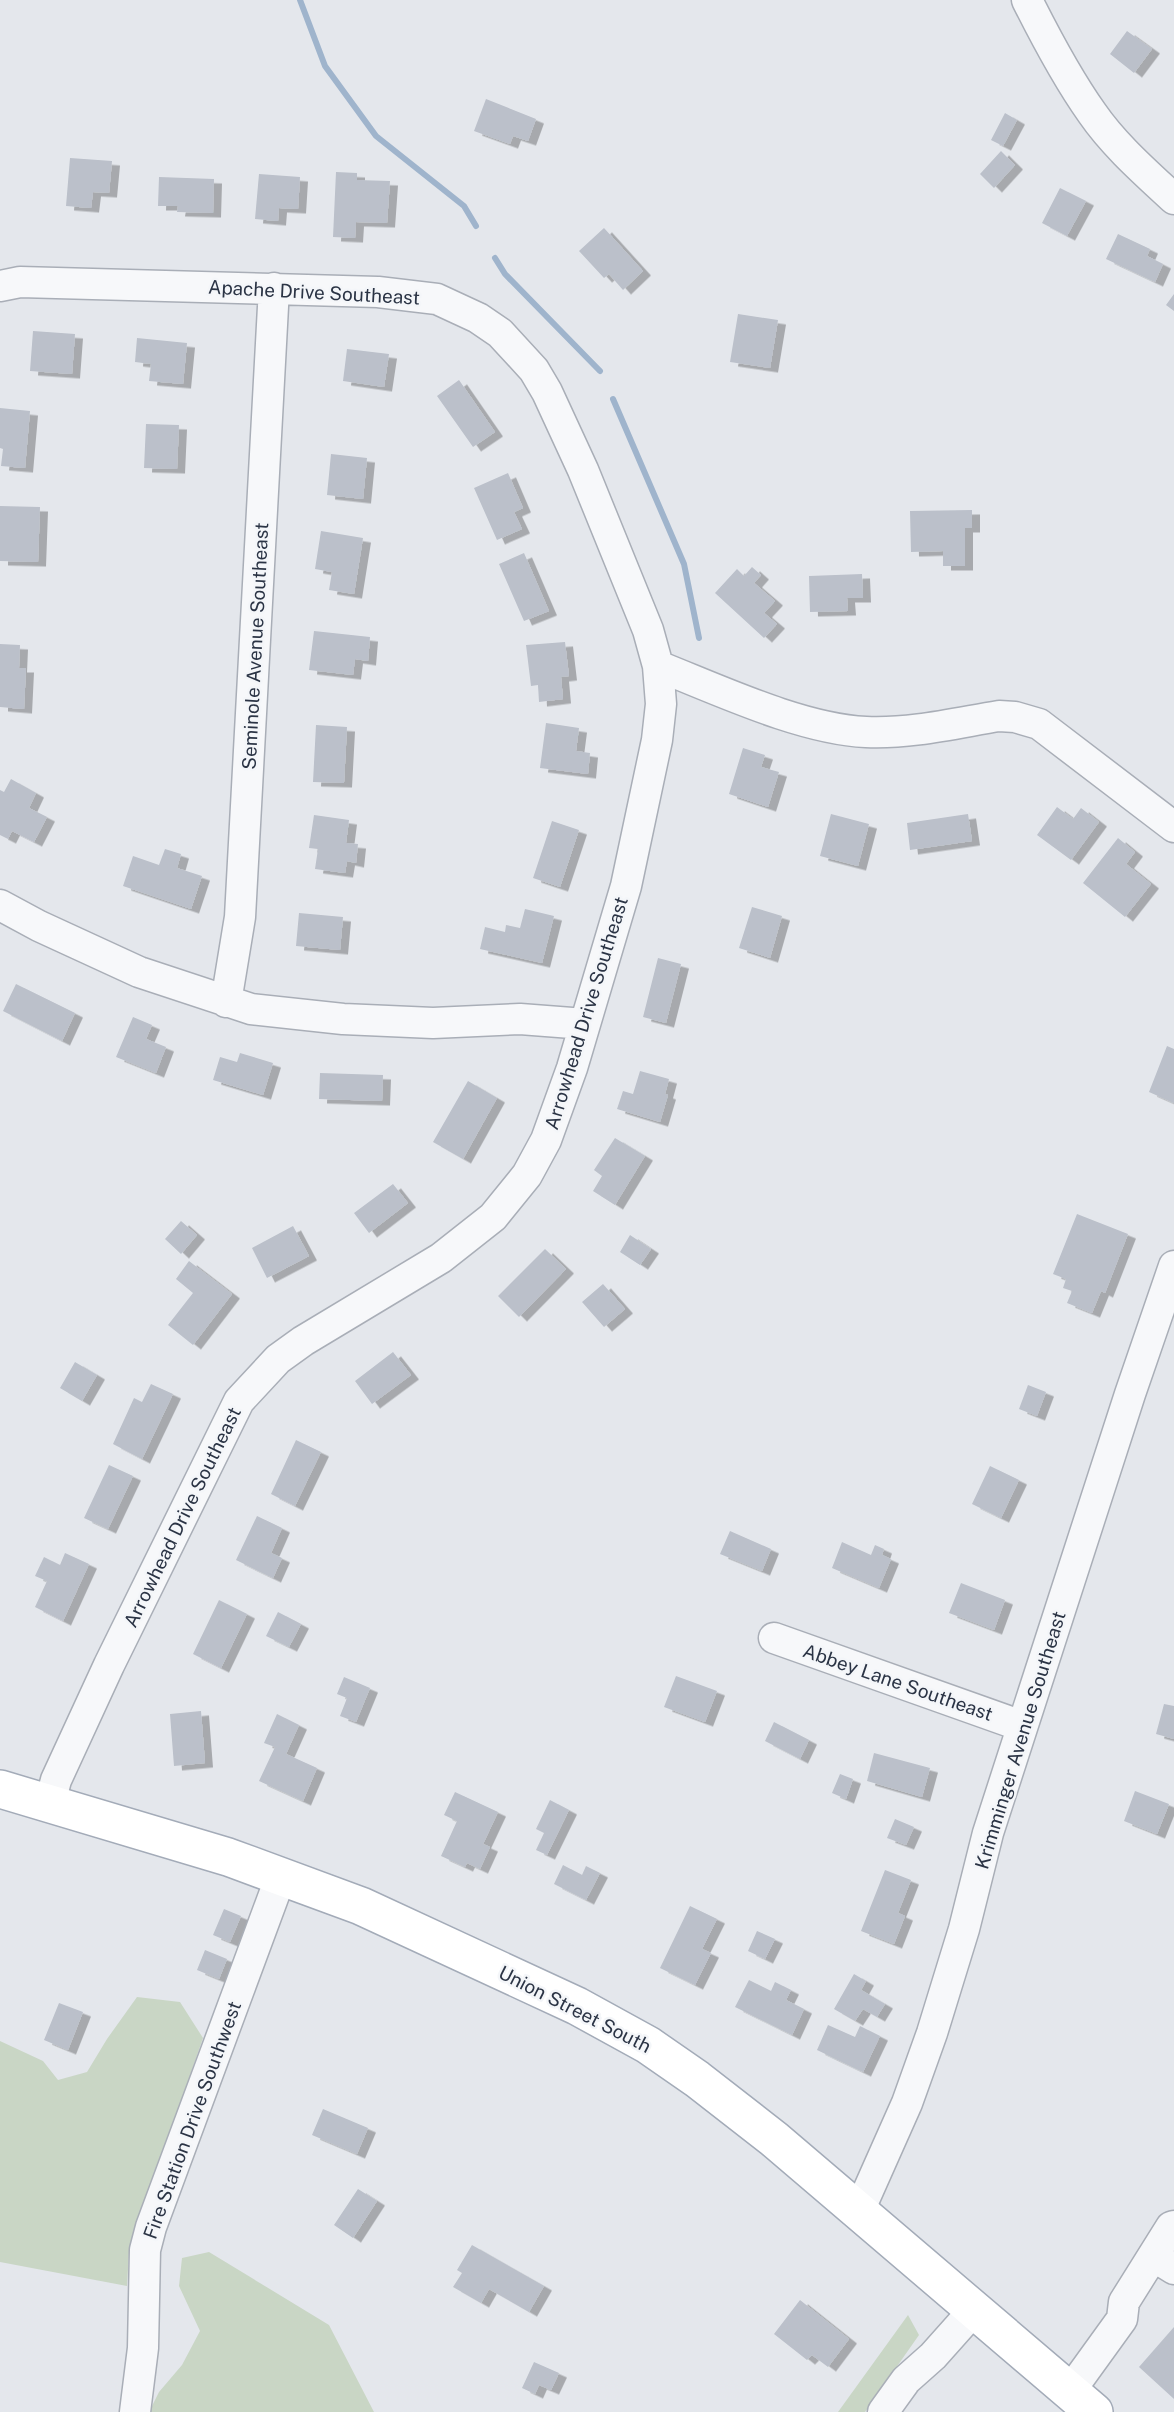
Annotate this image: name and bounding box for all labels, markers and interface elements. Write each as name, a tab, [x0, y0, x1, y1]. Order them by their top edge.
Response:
street label: Apache Drive Southeast	[207, 275, 421, 309]
street label: Seminole Avenue Southeast	[238, 522, 272, 770]
street label: Arrowhead Drive Southeast	[540, 894, 632, 1132]
street label: Arrowhead Drive Southeast	[119, 1403, 245, 1631]
street label: Krimminger Avenue Southeast	[970, 1608, 1070, 1872]
street label: Abbey Lane Southeast	[800, 1639, 996, 1725]
street label: Union Street South	[495, 1961, 655, 2057]
street label: Fire Station Drive Southwest	[139, 1998, 245, 2242]

